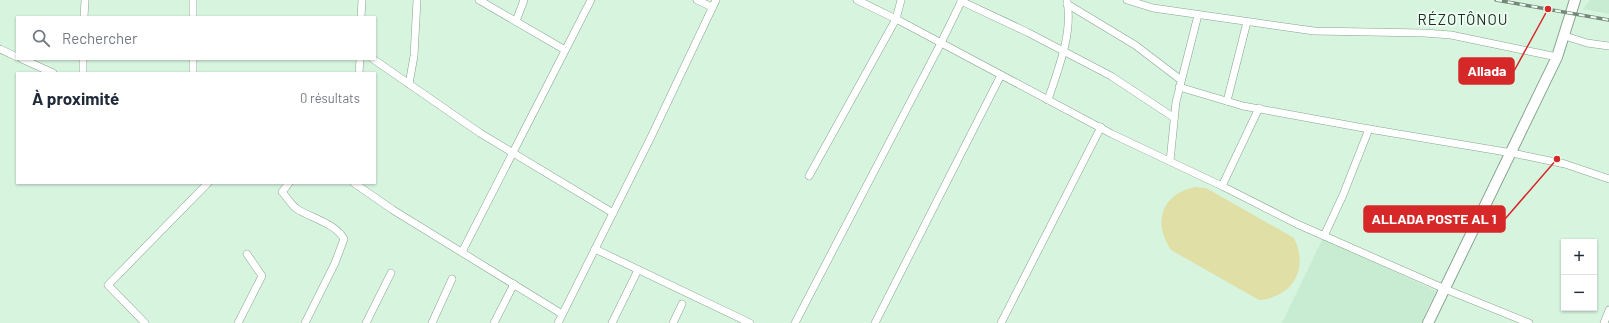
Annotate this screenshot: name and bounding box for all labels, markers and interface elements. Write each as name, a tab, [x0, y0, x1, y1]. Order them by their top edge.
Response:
district label: RÉZOTÔNOU	[1417, 10, 1509, 28]
search box	[16, 16, 376, 60]
icon: search	[30, 27, 52, 49]
text: Rechercher	[62, 29, 138, 47]
callout: Allada	[1459, 58, 1514, 84]
text: Allada	[1468, 62, 1506, 79]
text: À proximité	[32, 88, 119, 108]
text: 0 résultats	[300, 90, 360, 106]
callout: ALLADA POSTE AL 1	[1364, 206, 1505, 232]
text: ALLADA POSTE AL 1	[1372, 210, 1497, 227]
map controls	[1561, 239, 1597, 311]
button: +	[1561, 239, 1597, 275]
button: −	[1561, 275, 1597, 311]

